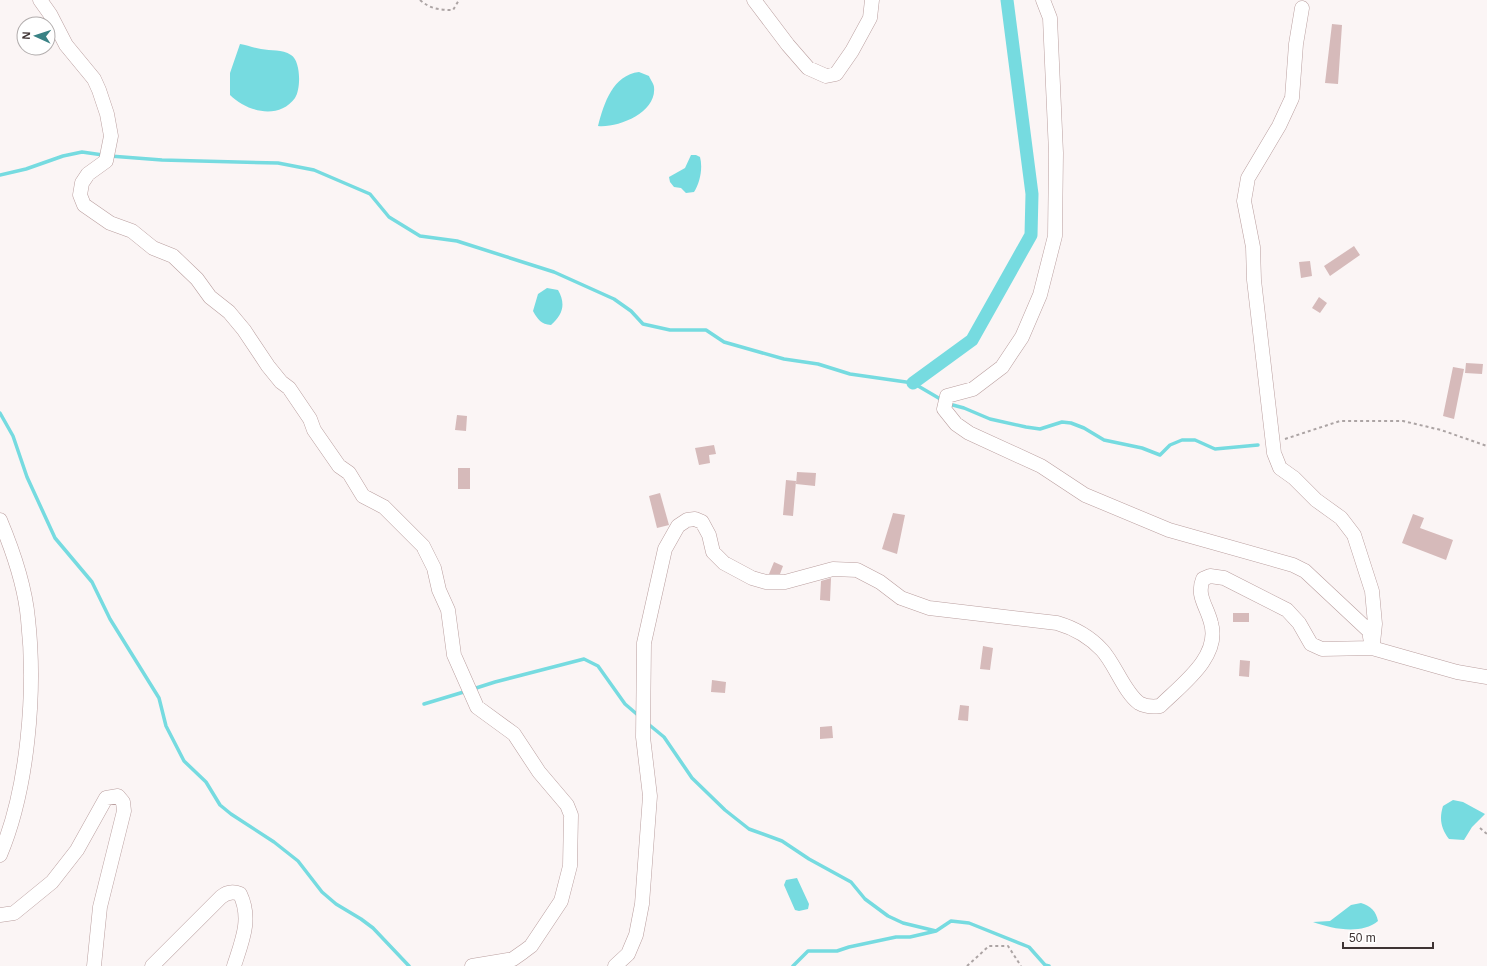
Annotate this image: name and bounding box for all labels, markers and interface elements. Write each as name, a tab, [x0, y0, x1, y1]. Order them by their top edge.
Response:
north arrow	[16, 16, 56, 56]
text: N	[20, 31, 32, 40]
scale bar	[1343, 924, 1433, 950]
text: 50 m	[1349, 931, 1376, 945]

